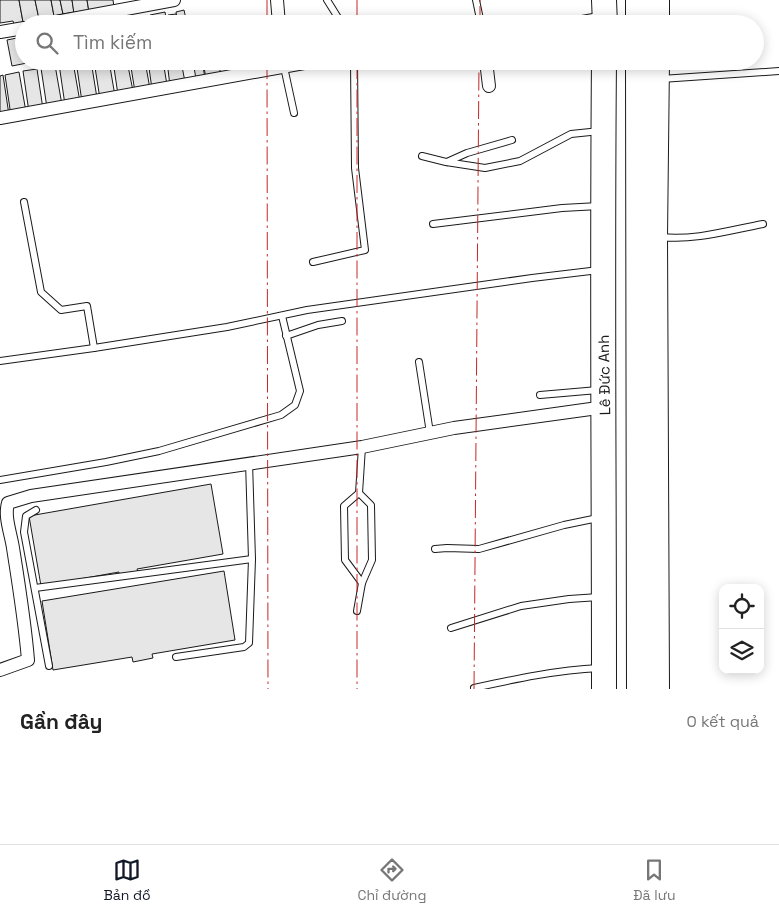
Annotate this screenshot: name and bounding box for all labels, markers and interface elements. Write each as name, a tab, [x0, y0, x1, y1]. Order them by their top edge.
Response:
search box	[15, 15, 764, 70]
icon: search	[33, 29, 61, 57]
text: Tìm kiếm	[73, 30, 152, 55]
street label: Lê Đức Anh	[594, 334, 614, 416]
map controls	[719, 584, 764, 674]
button: locate	[719, 584, 764, 629]
button: layers	[719, 629, 764, 674]
text: Gần đây	[20, 708, 103, 735]
text: 0 kết quả	[687, 711, 759, 732]
tab: Bản đồ	[103, 856, 151, 904]
tab: Chỉ đường	[358, 856, 426, 904]
tab: Đã lưu	[633, 856, 676, 904]

